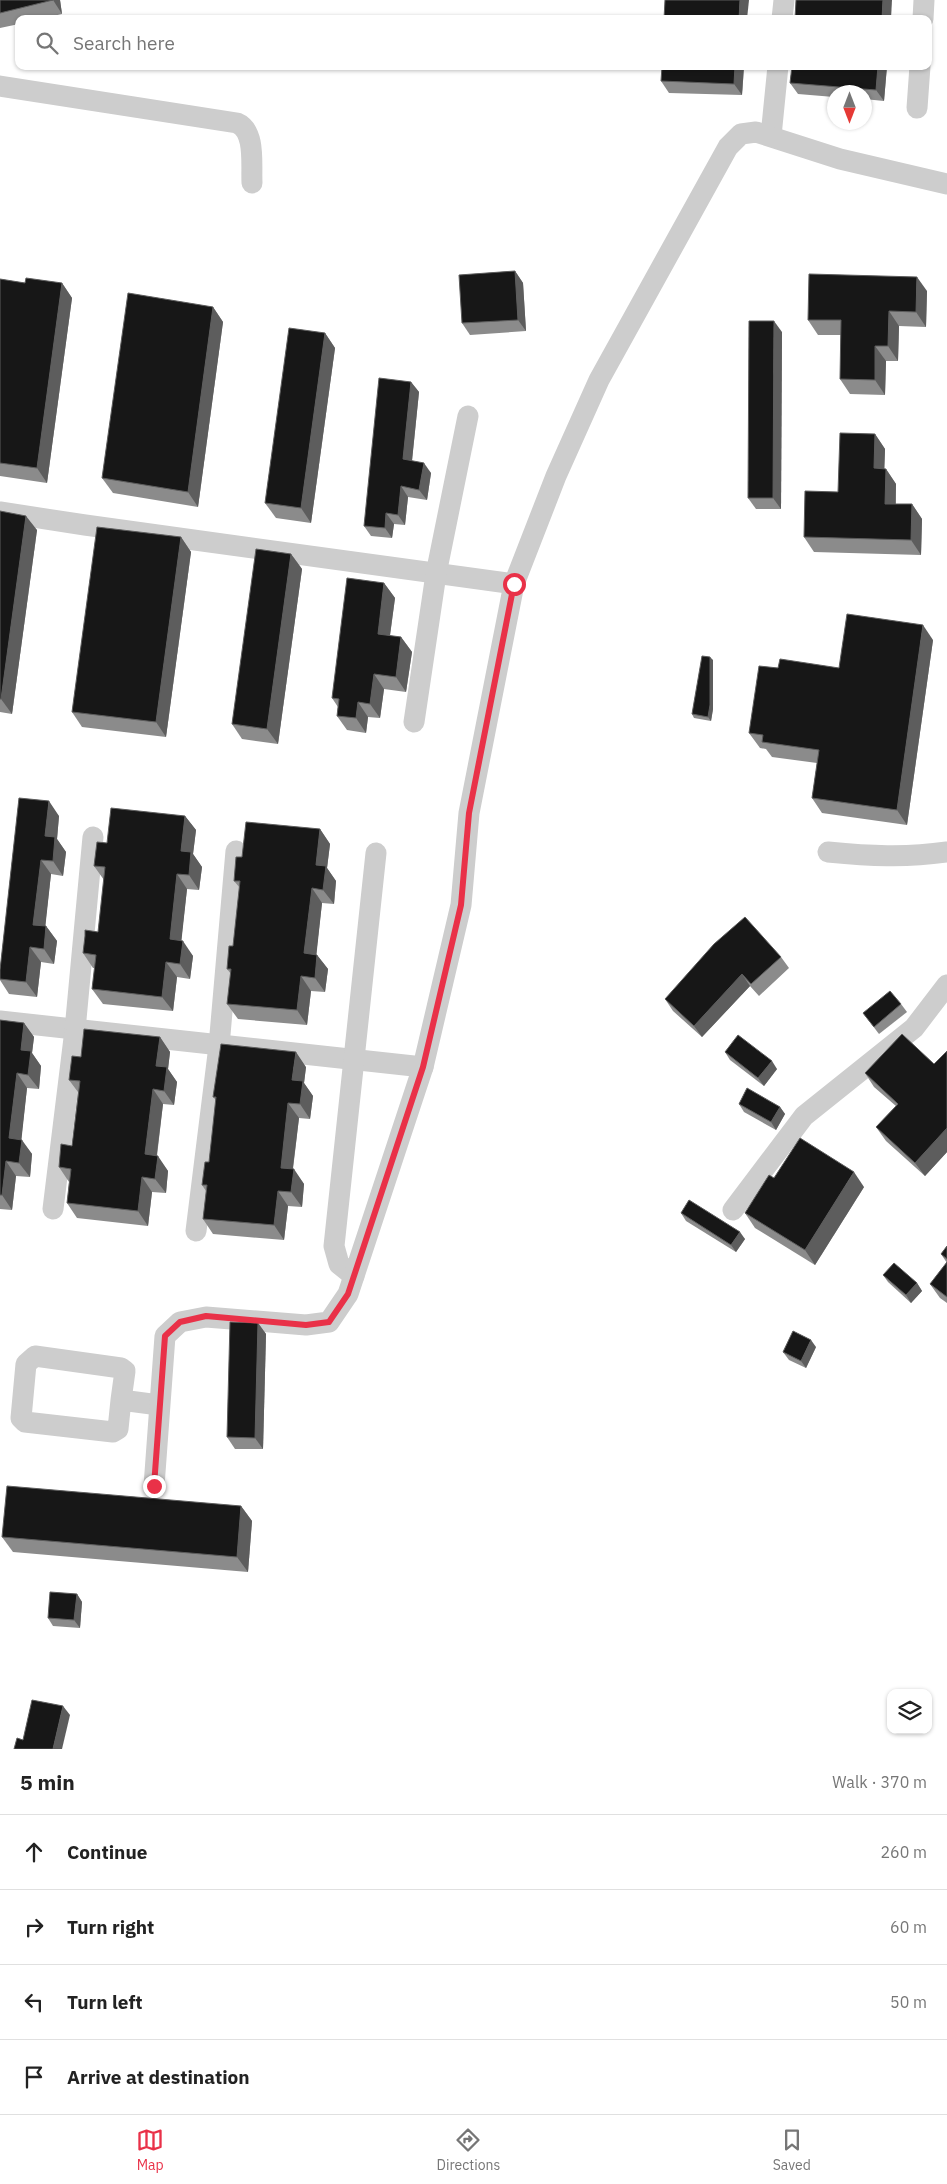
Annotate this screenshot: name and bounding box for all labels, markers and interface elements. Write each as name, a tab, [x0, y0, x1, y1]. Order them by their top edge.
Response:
search box	[15, 15, 932, 70]
icon: search	[33, 29, 61, 57]
text: Search here	[73, 31, 175, 55]
north arrow	[827, 85, 872, 130]
route start	[503, 573, 526, 596]
route end	[143, 1475, 166, 1498]
map controls	[887, 1689, 932, 1734]
button: layers	[887, 1689, 932, 1734]
text: 5 min	[20, 1768, 75, 1796]
text: Walk · 370 m	[832, 1772, 927, 1792]
icon: ahead	[20, 1838, 48, 1866]
text: Continue	[67, 1840, 147, 1864]
text: 260 m	[880, 1842, 927, 1862]
icon: right	[20, 1913, 48, 1941]
text: Turn right	[67, 1915, 154, 1939]
text: 60 m	[890, 1917, 927, 1937]
icon: left	[20, 1988, 48, 2016]
text: Turn left	[67, 1990, 143, 2014]
text: 50 m	[890, 1992, 927, 2012]
icon: arrive	[20, 2063, 48, 2091]
text: Arrive at destination	[67, 2065, 250, 2089]
tab: Map	[136, 2126, 164, 2174]
tab: Directions	[437, 2126, 500, 2174]
tab: Saved	[773, 2126, 811, 2174]

